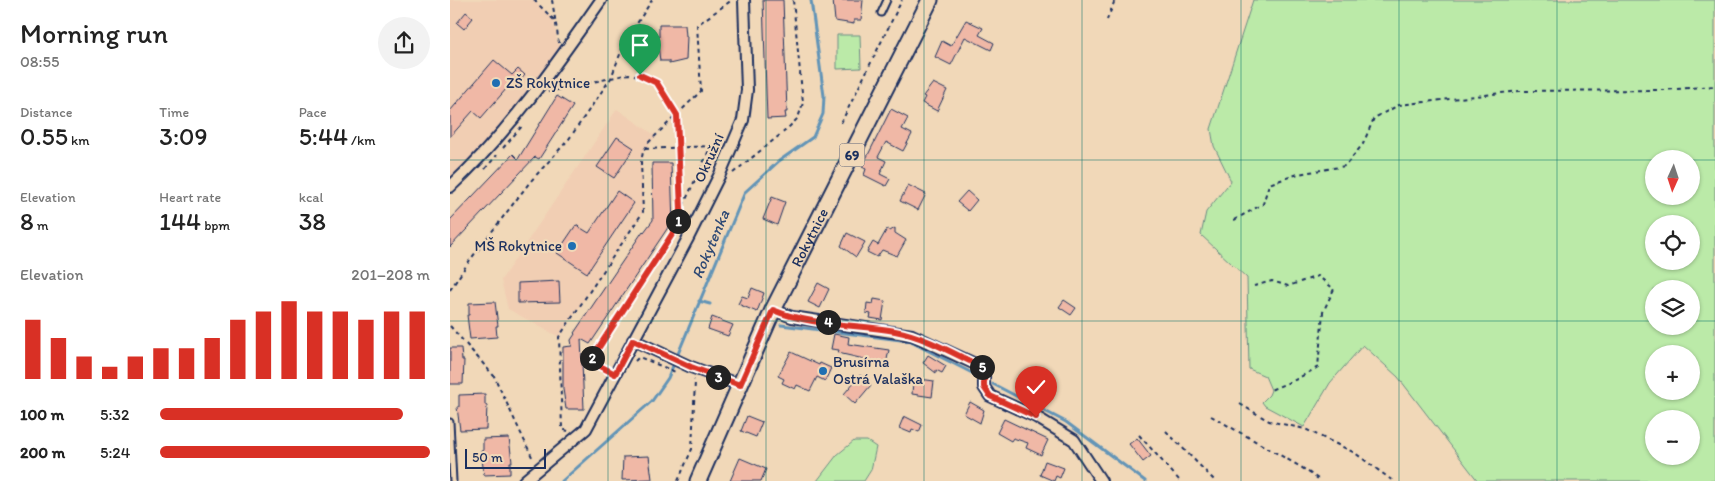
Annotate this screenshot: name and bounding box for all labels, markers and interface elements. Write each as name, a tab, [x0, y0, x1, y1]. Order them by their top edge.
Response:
text: Morning run	[20, 16, 168, 50]
button: share	[378, 17, 430, 69]
pin	[619, 24, 661, 75]
icon: arrive	[626, 31, 654, 59]
text: 08:55	[20, 52, 59, 71]
place label: ZŠ Rokytnice	[506, 74, 590, 92]
marker: ZŠ Rokytnice	[490, 77, 502, 89]
text: Distance	[20, 104, 72, 121]
text: Time	[159, 104, 189, 121]
text: Pace	[299, 104, 327, 121]
text: 0.55	[20, 121, 68, 151]
text: 3:09	[159, 121, 208, 151]
text: 5:44	[299, 121, 348, 151]
street label: Okružní	[690, 130, 728, 185]
text: km	[68, 132, 89, 149]
text: /km	[348, 132, 376, 149]
road number: 69	[840, 144, 864, 166]
north arrow	[1645, 150, 1700, 205]
map controls	[1645, 150, 1700, 465]
text: Elevation	[20, 189, 76, 206]
text: Heart rate	[159, 189, 221, 206]
text: kcal	[299, 189, 324, 206]
street label: Rokytnice	[787, 205, 832, 270]
text: 8	[20, 206, 34, 236]
text: 144	[159, 206, 201, 236]
text: 38	[299, 206, 326, 236]
water label: Rokytenka	[688, 206, 734, 281]
pin: 1	[666, 208, 690, 234]
text: 1	[675, 213, 682, 230]
button: locate	[1645, 215, 1700, 270]
text: m	[34, 217, 49, 234]
text: bpm	[201, 217, 230, 234]
place label: MŠ Rokytnice	[475, 237, 562, 255]
marker: MŠ Rokytnice	[566, 240, 578, 252]
text: Elevation	[20, 265, 84, 284]
text: 201–208 m	[351, 265, 430, 284]
button: layers	[1645, 280, 1700, 335]
pin: 4	[816, 310, 840, 334]
text: 4	[824, 314, 833, 331]
button: +	[1645, 345, 1700, 400]
pin: 2	[580, 346, 604, 370]
text: 2	[589, 350, 596, 367]
place label: Brusírna Ostrá Valaška	[833, 353, 923, 388]
pin: 5	[970, 354, 994, 380]
text: 5	[979, 359, 986, 376]
pin: 3	[706, 364, 730, 390]
marker: Brusírna Ostrá Valaška	[817, 365, 829, 377]
pin	[1015, 366, 1057, 417]
text: 3	[715, 369, 722, 386]
icon: check	[1022, 373, 1050, 401]
text: 100 m	[20, 405, 64, 424]
text: 5:32	[100, 405, 129, 424]
button: −	[1645, 410, 1700, 465]
text: 200 m	[20, 443, 65, 462]
text: 5:24	[100, 443, 130, 462]
scale bar	[465, 446, 546, 469]
text: 50 m	[472, 449, 503, 466]

